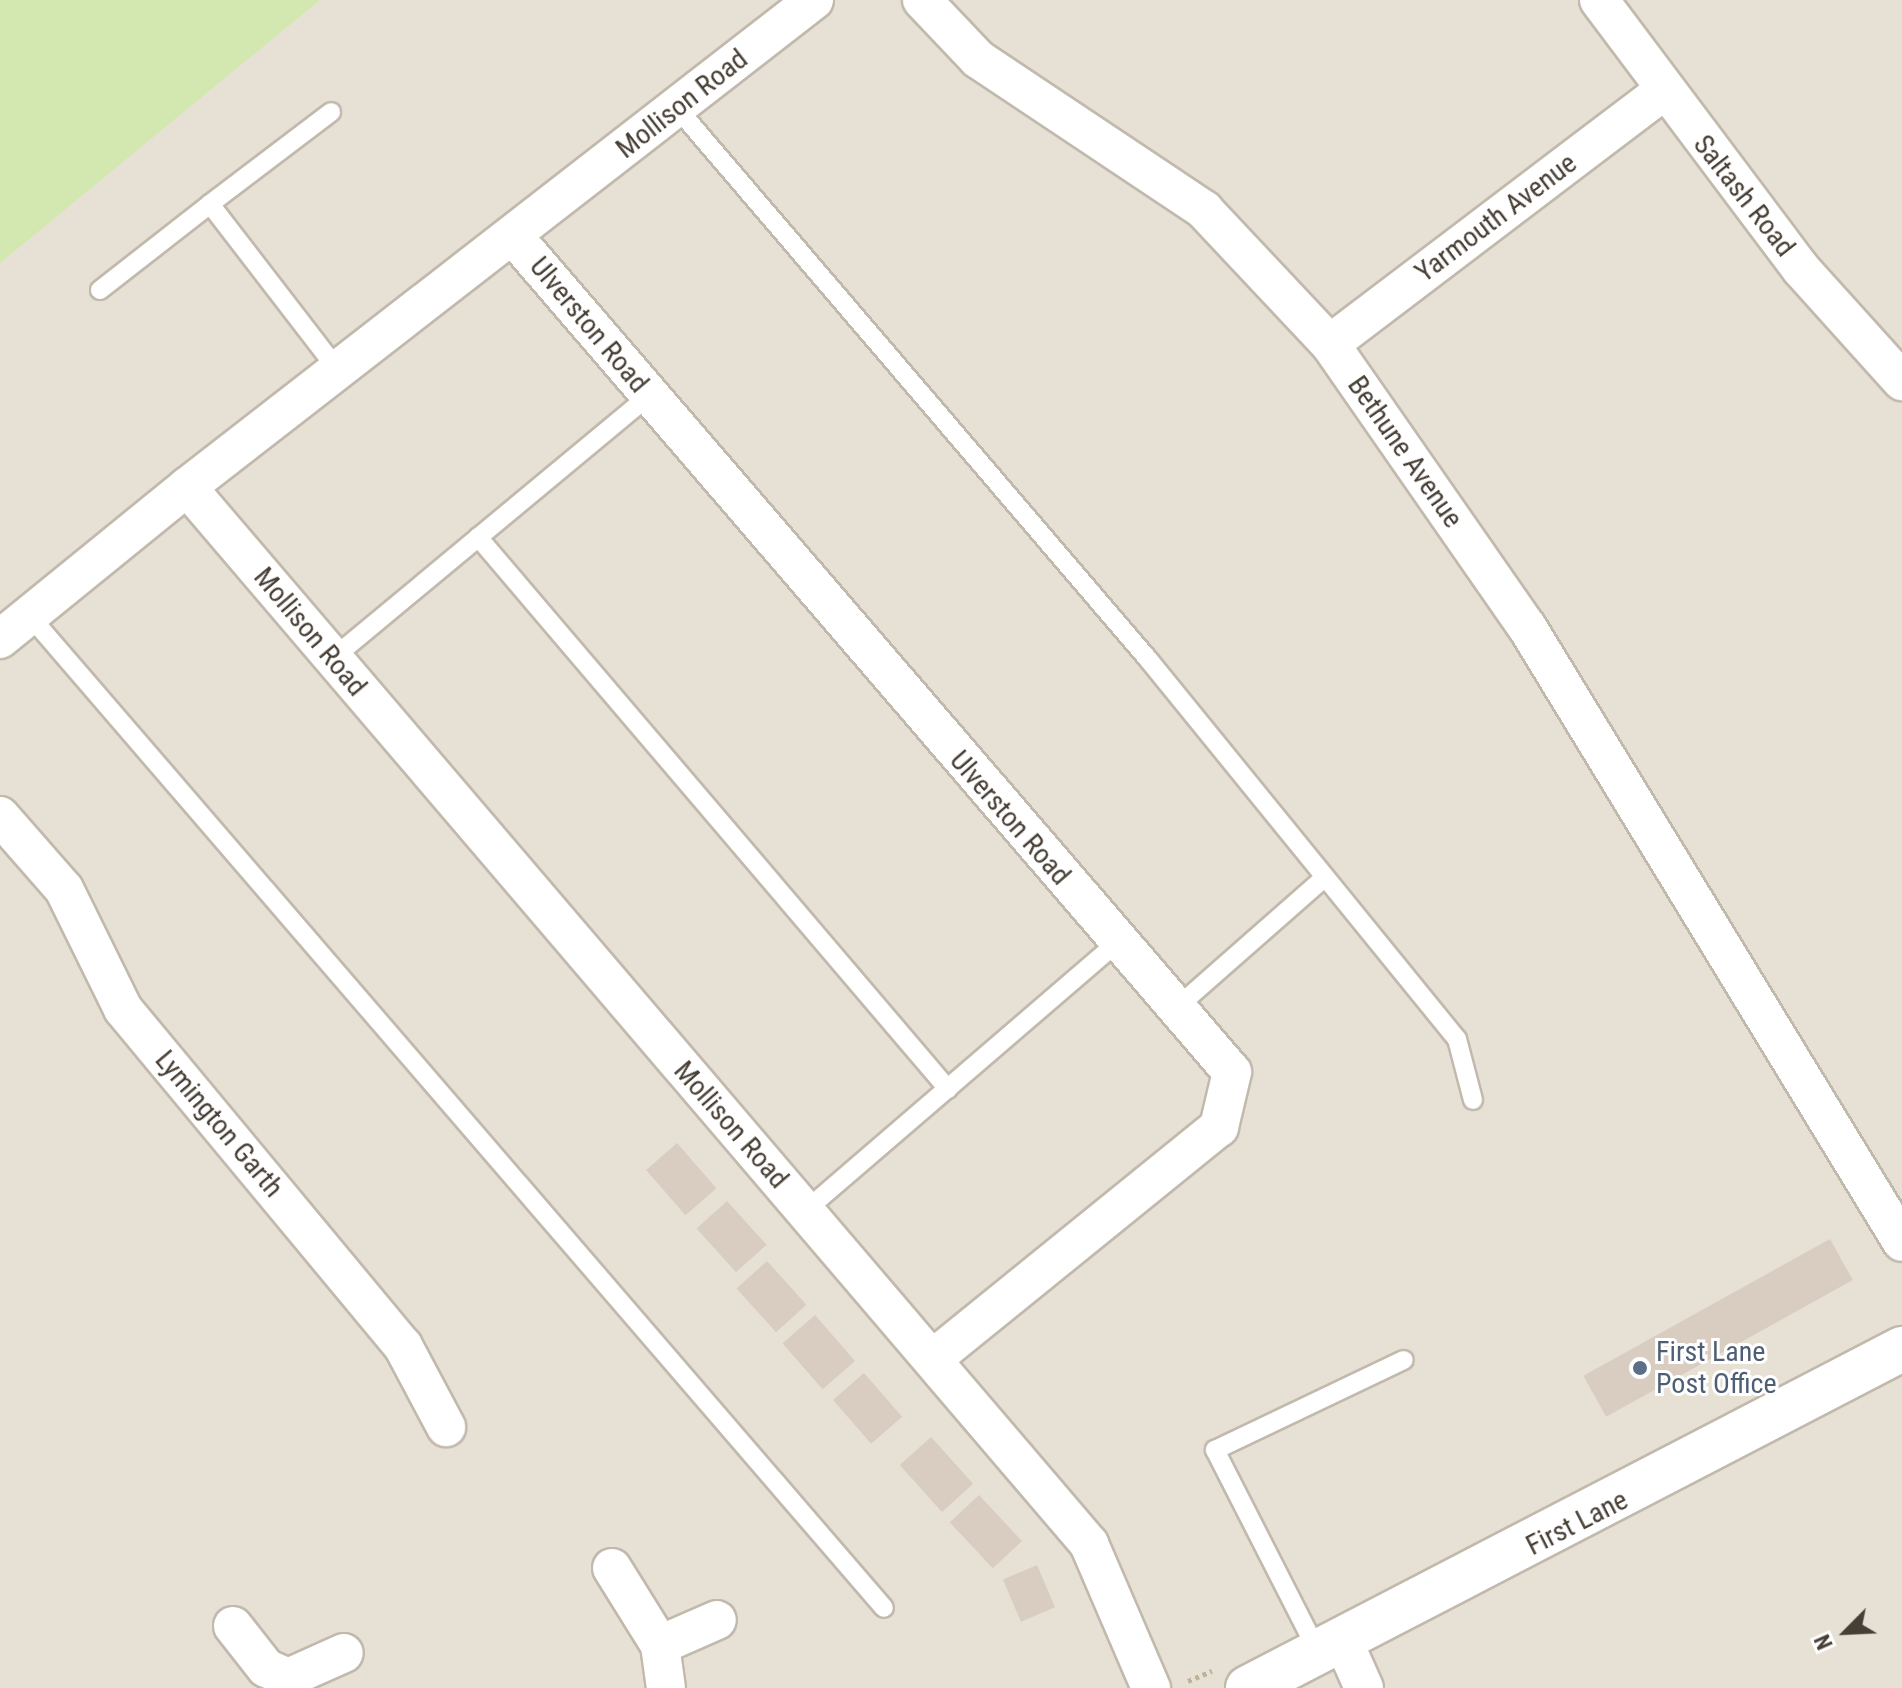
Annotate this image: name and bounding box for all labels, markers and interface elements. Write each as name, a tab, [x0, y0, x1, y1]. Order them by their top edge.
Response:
street label: Mollison Road	[610, 42, 754, 166]
street label: Saltash Road	[1686, 129, 1802, 263]
street label: Yarmouth Avenue	[1409, 146, 1583, 290]
street label: Ulverston Road	[523, 250, 655, 400]
street label: Bethune Avenue	[1340, 370, 1470, 534]
street label: Mollison Road	[247, 561, 373, 703]
street label: Ulverston Road	[943, 744, 1077, 892]
street label: Lymington Garth	[148, 1044, 290, 1204]
street label: Mollison Road	[667, 1055, 795, 1195]
place label: First Lane Post Office	[1656, 1335, 1777, 1401]
marker: First Lane Post Office	[1631, 1359, 1649, 1377]
street label: First Lane	[1521, 1483, 1633, 1563]
north arrow	[1806, 1592, 1886, 1672]
text: N	[1809, 1631, 1838, 1653]

